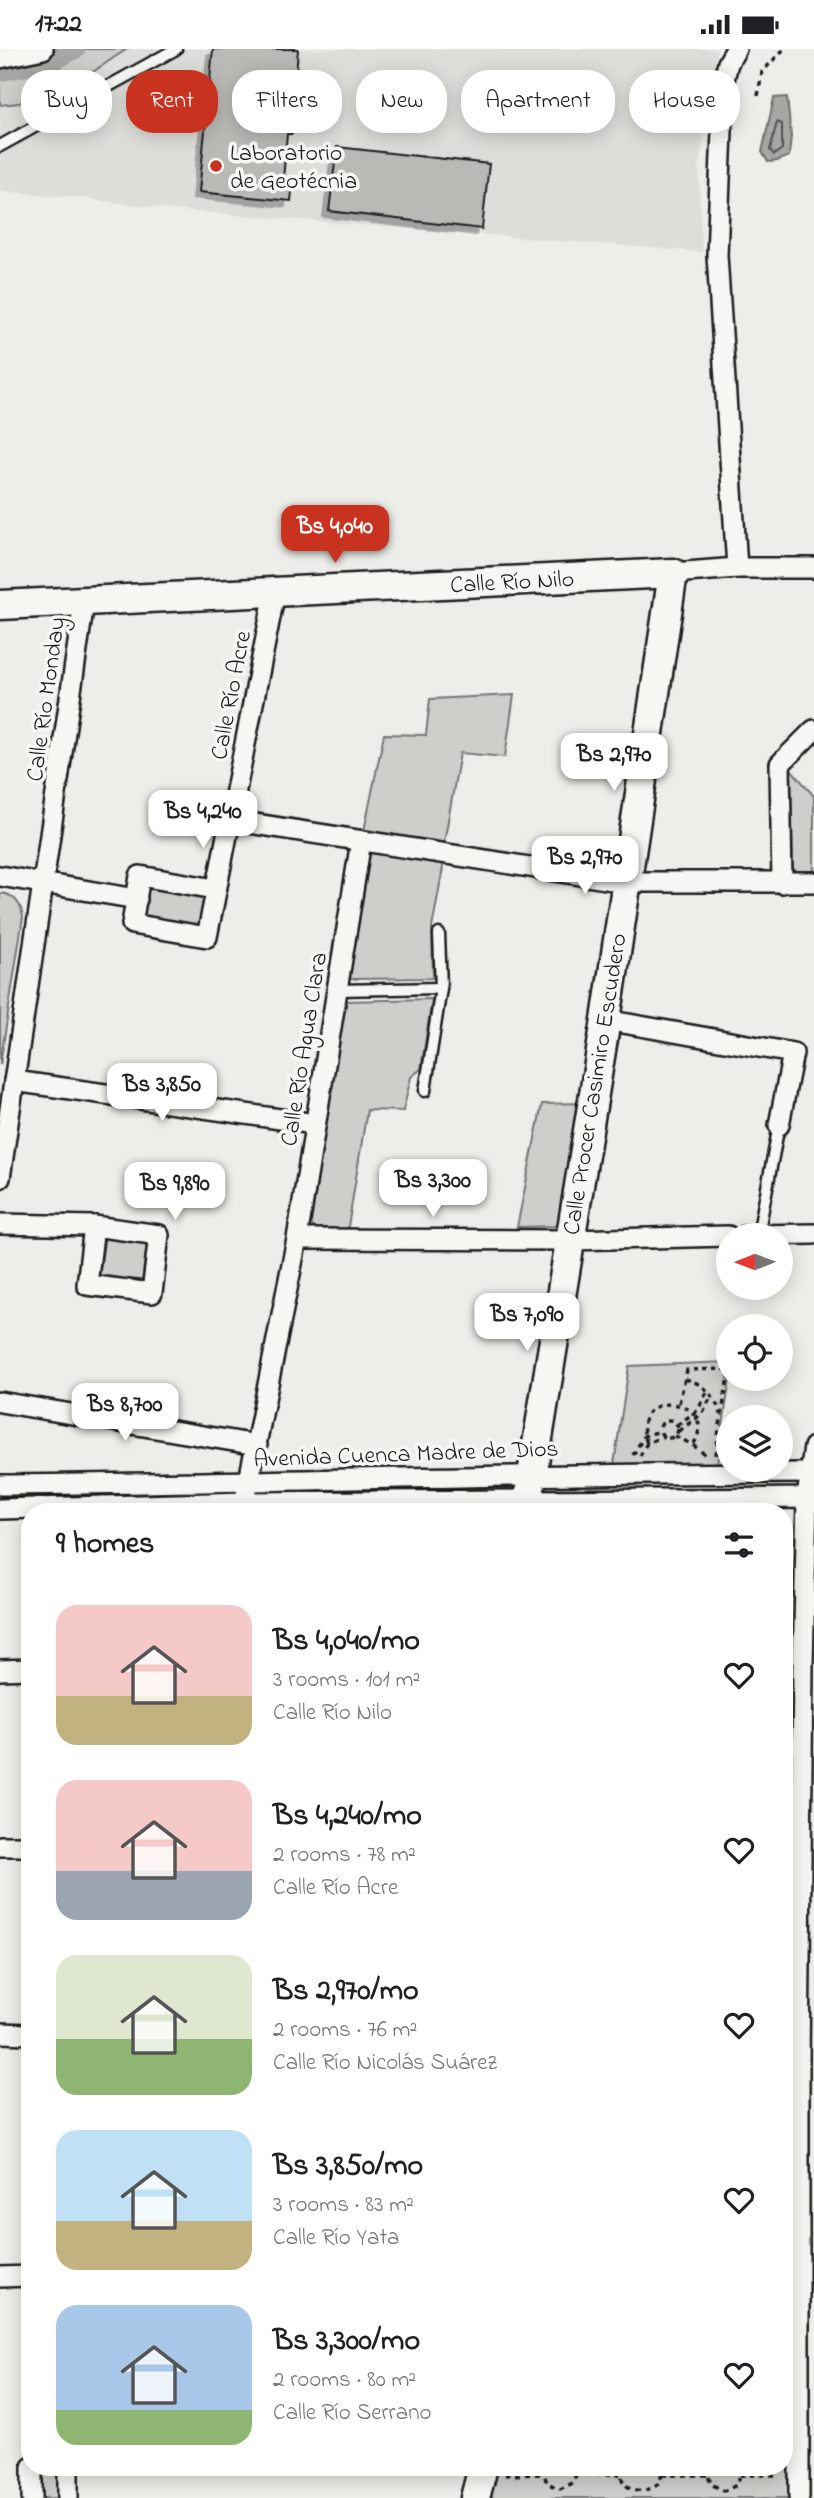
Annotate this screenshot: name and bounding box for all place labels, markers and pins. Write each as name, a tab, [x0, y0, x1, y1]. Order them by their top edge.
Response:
place label: Laboratorio de Geotécnia	[230, 137, 357, 200]
marker: Laboratorio de Geotécnia	[208, 158, 224, 174]
pin: Bs 4,040	[263, 505, 407, 565]
pin: Bs 2,970	[542, 733, 686, 793]
pin: Bs 4,240	[131, 791, 275, 850]
pin: Bs 2,970	[513, 837, 657, 896]
pin: Bs 3,850	[90, 1063, 234, 1123]
pin: Bs 3,300	[361, 1159, 505, 1219]
pin: Bs 9,890	[103, 1163, 247, 1222]
pin: Bs 7,090	[455, 1293, 599, 1353]
pin: Bs 8,700	[53, 1383, 197, 1443]

